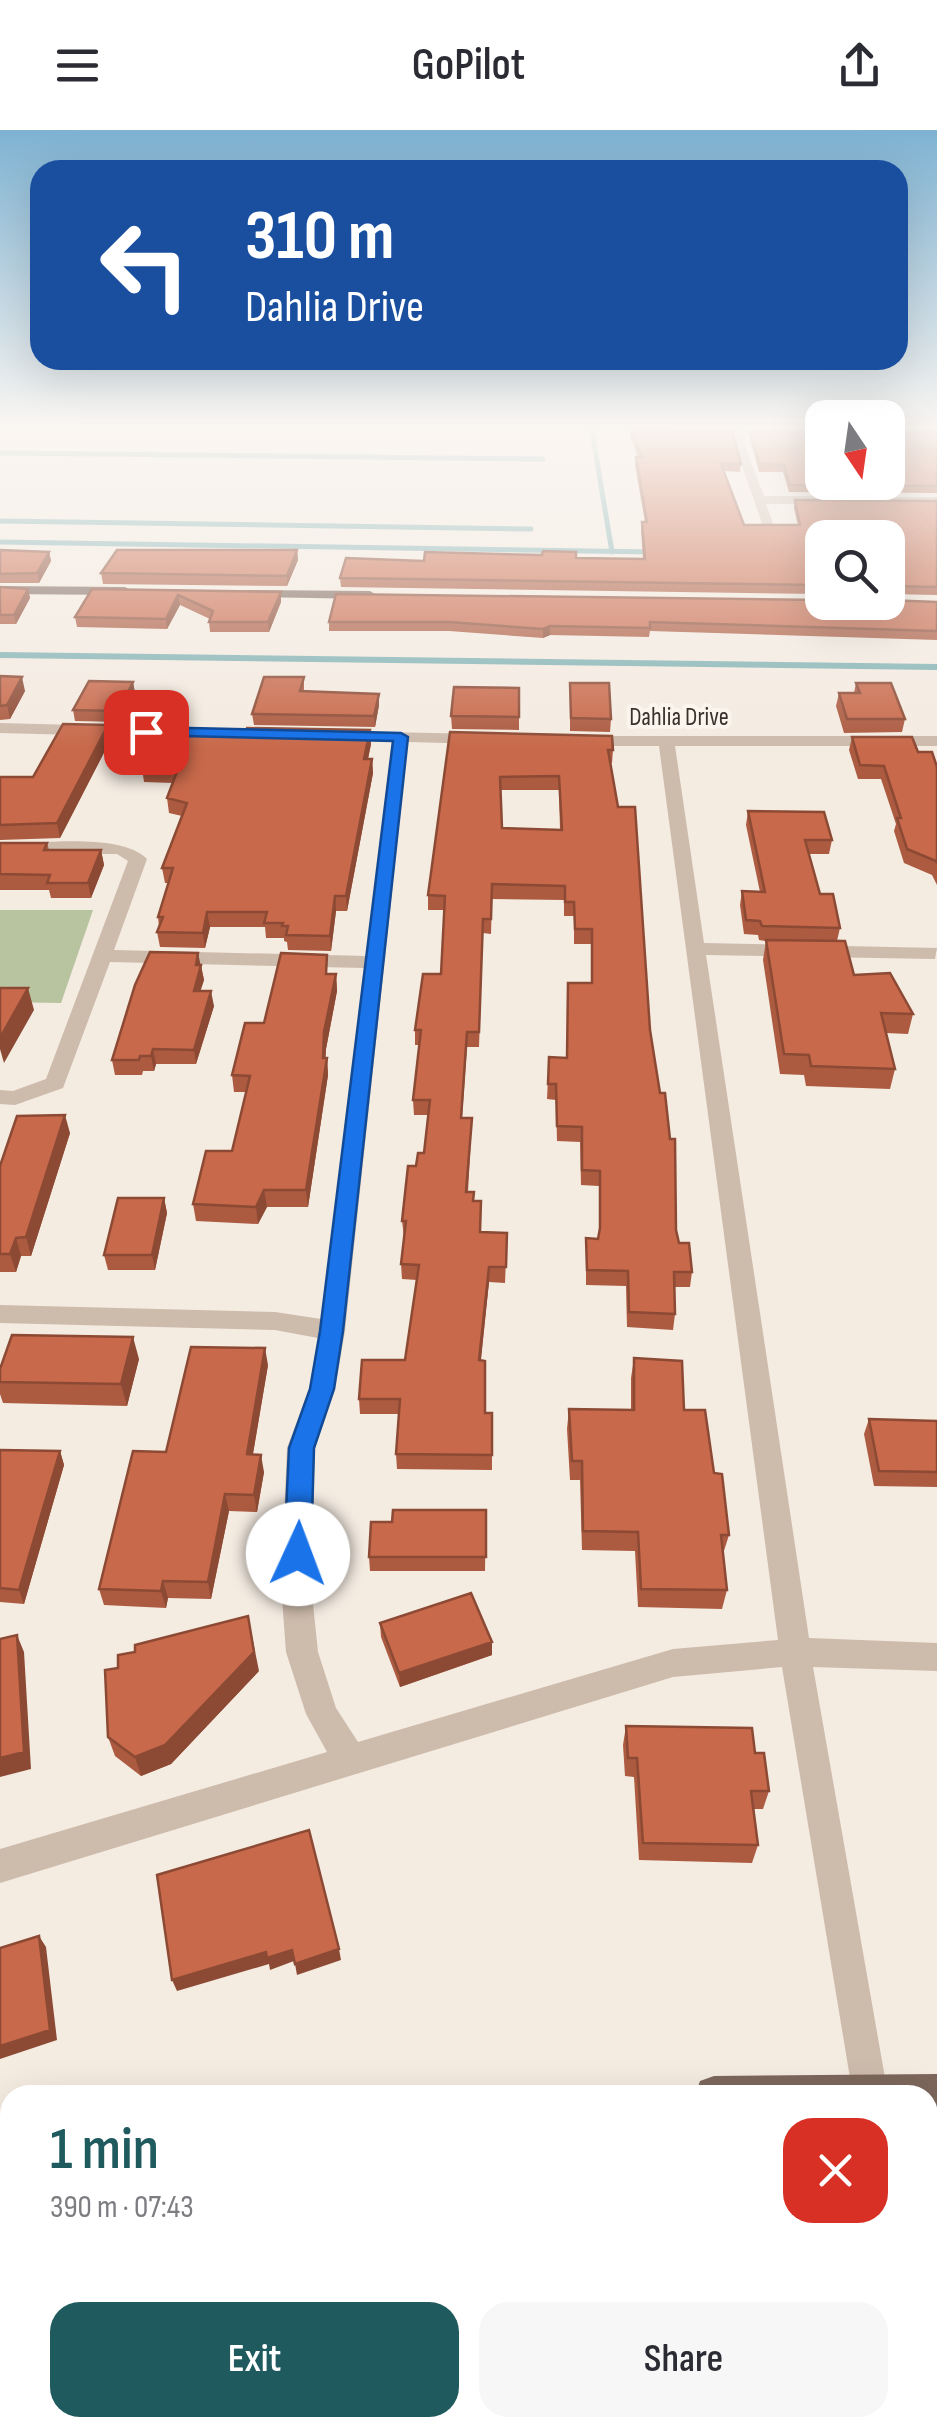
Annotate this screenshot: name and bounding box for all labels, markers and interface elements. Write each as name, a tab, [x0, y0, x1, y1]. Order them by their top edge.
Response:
icon: menu	[50, 38, 105, 93]
text: GoPilot	[412, 38, 525, 93]
icon: share	[832, 38, 887, 93]
text: 310 m	[245, 195, 394, 279]
icon: left	[80, 200, 210, 330]
text: Dahlia Drive	[245, 280, 424, 335]
north arrow	[805, 400, 905, 500]
map controls	[805, 400, 905, 620]
button: search	[805, 520, 905, 620]
pin	[104, 690, 189, 775]
street label: Dahlia Drive	[629, 702, 729, 733]
icon: arrive	[119, 705, 174, 760]
position arrow	[246, 1502, 350, 1606]
text: 1 min	[50, 2114, 159, 2186]
button: close	[783, 2118, 888, 2223]
text: 390 m · 07:43	[50, 2188, 194, 2227]
button: Exit	[50, 2302, 459, 2417]
button: Share	[479, 2302, 888, 2417]

